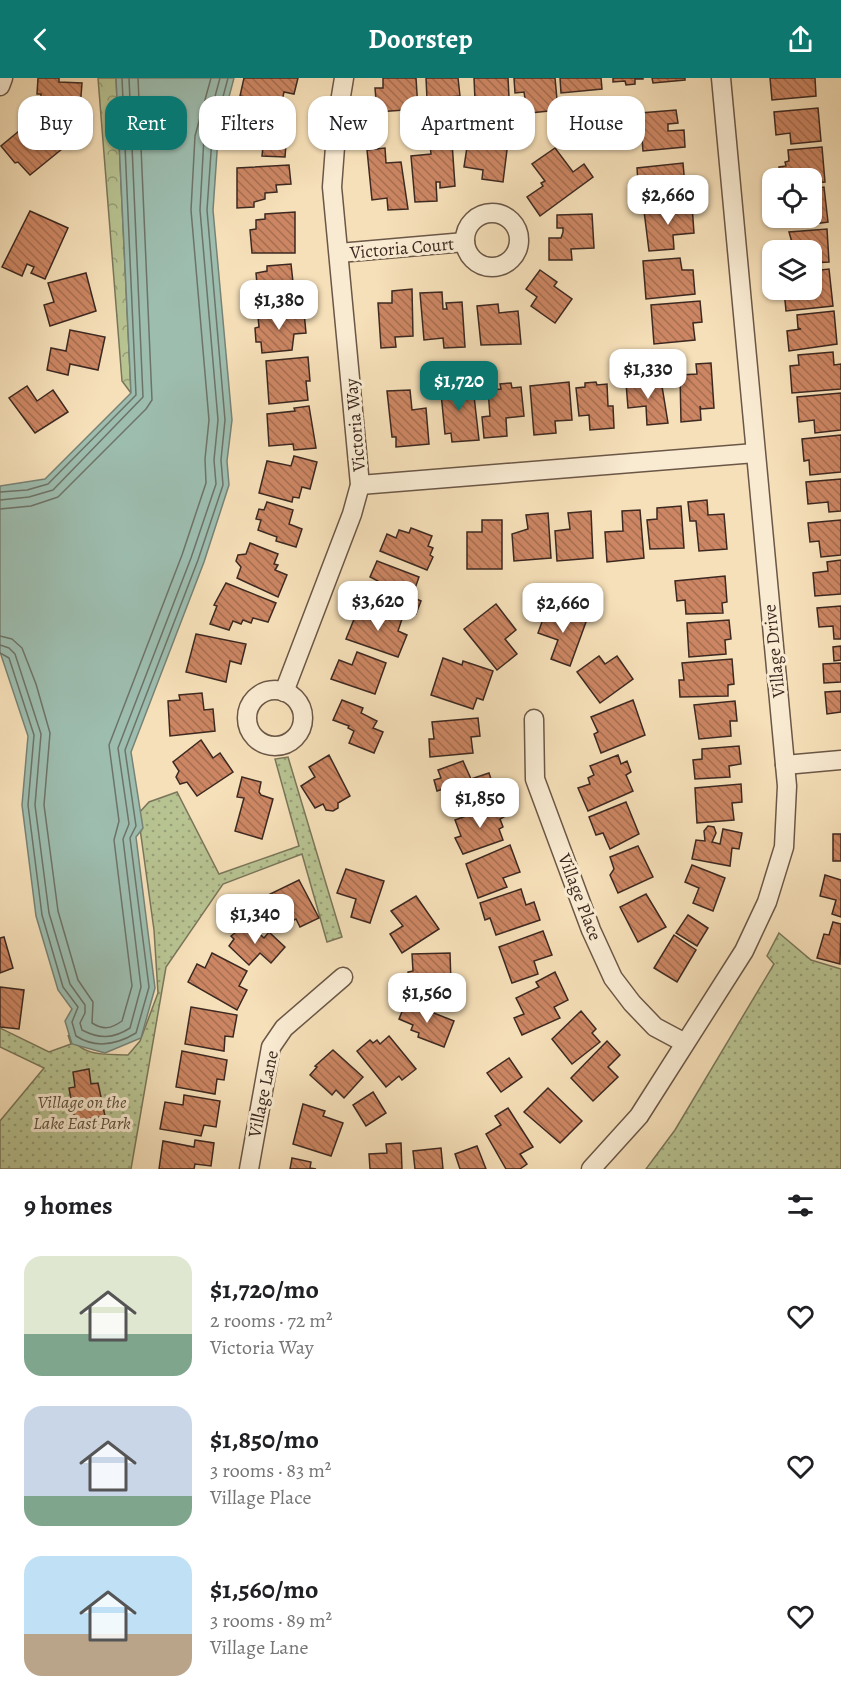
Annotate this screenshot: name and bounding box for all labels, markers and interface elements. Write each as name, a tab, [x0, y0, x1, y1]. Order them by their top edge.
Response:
text: Doorstep	[368, 21, 473, 57]
icon: back	[24, 23, 57, 56]
icon: share	[784, 23, 817, 56]
chip: Buy	[18, 96, 93, 150]
chip: Rent	[105, 96, 187, 150]
chip: Filters	[199, 96, 296, 150]
chip: New	[308, 96, 388, 150]
chip: Apartment	[400, 96, 535, 150]
chip: House	[547, 96, 645, 150]
map controls	[762, 168, 822, 300]
button: locate	[762, 168, 822, 228]
pin: $2,660	[619, 175, 717, 226]
text: $2,660	[641, 181, 695, 208]
street label: Victoria Court	[348, 231, 455, 265]
button: layers	[762, 240, 822, 300]
pin: $1,380	[230, 280, 328, 331]
text: $1,380	[254, 286, 304, 313]
pin: $1,330	[599, 349, 697, 400]
text: $1,330	[623, 355, 673, 382]
pin: $1,720	[410, 361, 508, 412]
text: $1,720	[434, 367, 484, 394]
street label: Victoria Way	[339, 377, 371, 473]
pin: $3,620	[329, 581, 427, 632]
pin: $2,660	[514, 583, 612, 634]
text: $3,620	[352, 587, 404, 614]
text: $2,660	[536, 589, 590, 616]
street label: Village Drive	[757, 603, 791, 700]
pin: $1,850	[431, 778, 529, 829]
text: $1,850	[455, 784, 505, 811]
street label: Village Place	[552, 849, 608, 944]
pin: $1,340	[206, 894, 304, 945]
text: $1,340	[230, 900, 280, 927]
pin: $1,560	[378, 973, 476, 1024]
text: $1,560	[402, 979, 452, 1006]
street label: Village Lane	[242, 1048, 284, 1141]
park label: Village on the Lake East Park	[33, 1090, 131, 1135]
text: 9 homes	[24, 1188, 113, 1223]
icon: filters	[784, 1189, 817, 1222]
text: $1,720/mo	[210, 1272, 319, 1307]
icon: home	[72, 1280, 144, 1352]
icon: heart	[784, 1300, 817, 1333]
text: 2 rooms · 72 m²	[210, 1307, 332, 1334]
text: Victoria Way	[210, 1334, 314, 1361]
text: $1,850/mo	[210, 1422, 319, 1457]
icon: home	[72, 1430, 144, 1502]
icon: heart	[784, 1450, 817, 1483]
text: 3 rooms · 83 m²	[210, 1457, 331, 1484]
text: Village Place	[210, 1484, 311, 1511]
text: $1,560/mo	[210, 1572, 319, 1607]
icon: home	[72, 1580, 144, 1652]
icon: heart	[784, 1600, 817, 1633]
text: 3 rooms · 89 m²	[210, 1607, 332, 1634]
text: Village Lane	[210, 1634, 308, 1661]

